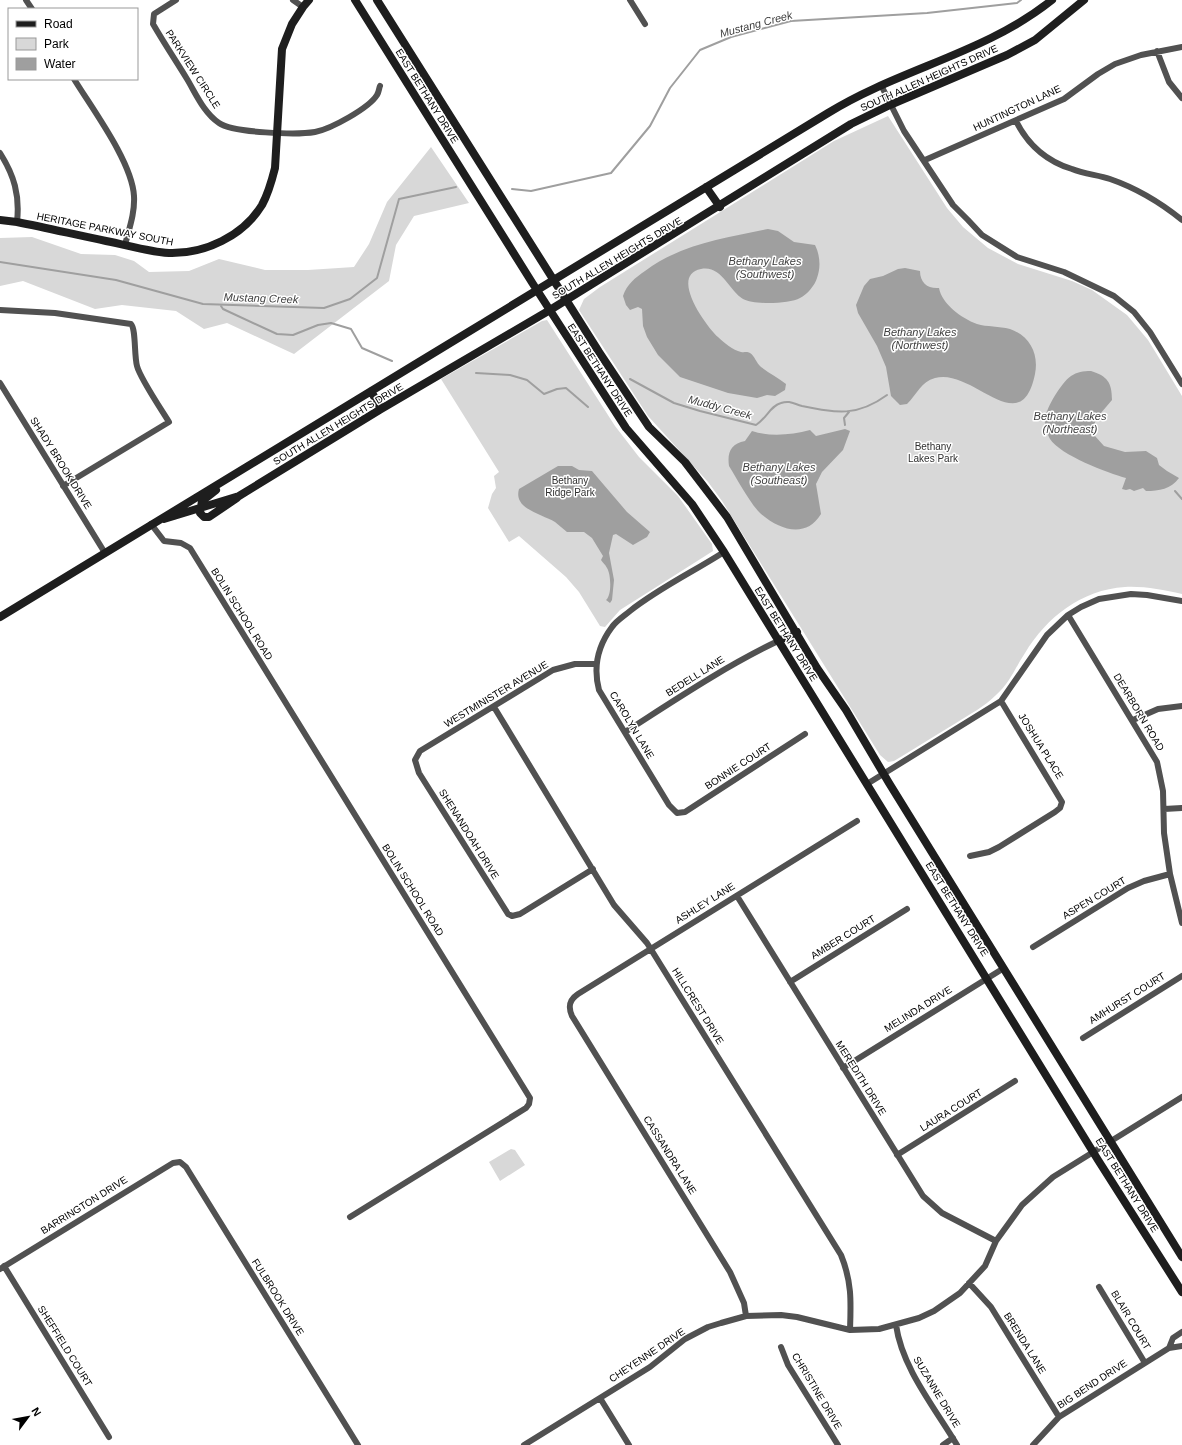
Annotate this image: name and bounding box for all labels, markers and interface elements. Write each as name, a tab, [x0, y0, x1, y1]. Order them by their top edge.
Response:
legend	[8, 8, 138, 80]
water label: Mustang Creek	[718, 8, 794, 39]
text: Road	[44, 17, 73, 31]
street label: PARKVIEW CIRCLE	[163, 28, 223, 111]
text: Park	[44, 37, 70, 51]
street label: SOUTH ALLEN HEIGHTS DRIVE	[858, 42, 1000, 113]
street label: EAST BETHANY DRIVE	[393, 47, 461, 145]
text: Water	[44, 57, 76, 71]
street label: HUNTINGTON LANE	[971, 83, 1063, 133]
street label: HERITAGE PARKWAY SOUTH	[36, 210, 174, 248]
street label: SOUTH ALLEN HEIGHTS DRIVE	[550, 215, 684, 301]
water label: Bethany Lakes (Southwest)	[729, 255, 802, 280]
water label: Mustang Creek	[224, 291, 299, 305]
street label: EAST BETHANY DRIVE	[566, 321, 635, 419]
water label: Bethany Lakes (Northwest)	[884, 326, 957, 351]
street label: SOUTH ALLEN HEIGHTS DRIVE	[271, 381, 405, 467]
water label: Muddy Creek	[687, 393, 754, 421]
water label: Bethany Lakes (Northeast)	[1034, 410, 1107, 435]
street label: SHADY BROOK DRIVE	[28, 415, 94, 511]
park label: Bethany Lakes Park	[908, 441, 959, 464]
water label: Bethany Lakes (Southeast)	[743, 461, 816, 486]
park label: Bethany Ridge Park	[545, 475, 596, 498]
street label: BOLIN SCHOOL ROAD	[209, 566, 275, 662]
street label: EAST BETHANY DRIVE	[752, 585, 820, 683]
street label: BEDELL LANE	[664, 653, 727, 698]
street label: WESTMINISTER AVENUE	[442, 658, 550, 729]
street label: DEARBORN ROAD	[1112, 671, 1166, 753]
street label: CAROLYN LANE	[608, 689, 657, 761]
street label: JOSHUA PLACE	[1016, 711, 1066, 781]
street label: BONNIE COURT	[703, 741, 773, 791]
street label: SHENANDOAH DRIVE	[437, 787, 501, 881]
street label: BOLIN SCHOOL ROAD	[380, 842, 446, 938]
street label: EAST BETHANY DRIVE	[923, 860, 991, 958]
street label: ASPEN COURT	[1060, 875, 1128, 921]
street label: ASHLEY LANE	[673, 880, 737, 926]
street label: AMBER COURT	[809, 913, 877, 961]
street label: HILLCREST DRIVE	[670, 966, 726, 1047]
street label: AMHURST COURT	[1087, 970, 1167, 1026]
street label: MELINDA DRIVE	[882, 984, 954, 1034]
street label: MEREDITH DRIVE	[834, 1039, 889, 1117]
street label: LAURA COURT	[918, 1087, 984, 1133]
street label: CASSANDRA LANE	[641, 1114, 699, 1197]
street label: EAST BETHANY DRIVE	[1093, 1136, 1161, 1234]
street label: BARRINGTON DRIVE	[39, 1174, 130, 1236]
street label: FULBROOK DRIVE	[250, 1257, 306, 1338]
street label: BLAIR COURT	[1109, 1288, 1153, 1352]
street label: SHEFFIELD COURT	[36, 1304, 94, 1388]
street label: BRENDA LANE	[1002, 1310, 1048, 1376]
street label: CHEYENNE DRIVE	[607, 1325, 687, 1384]
street label: CHRISTINE DRIVE	[790, 1351, 844, 1432]
street label: SUZANNE DRIVE	[911, 1354, 963, 1430]
street label: BIG BEND DRIVE	[1055, 1357, 1129, 1411]
north arrow	[8, 1397, 48, 1437]
text: N	[29, 1405, 44, 1418]

